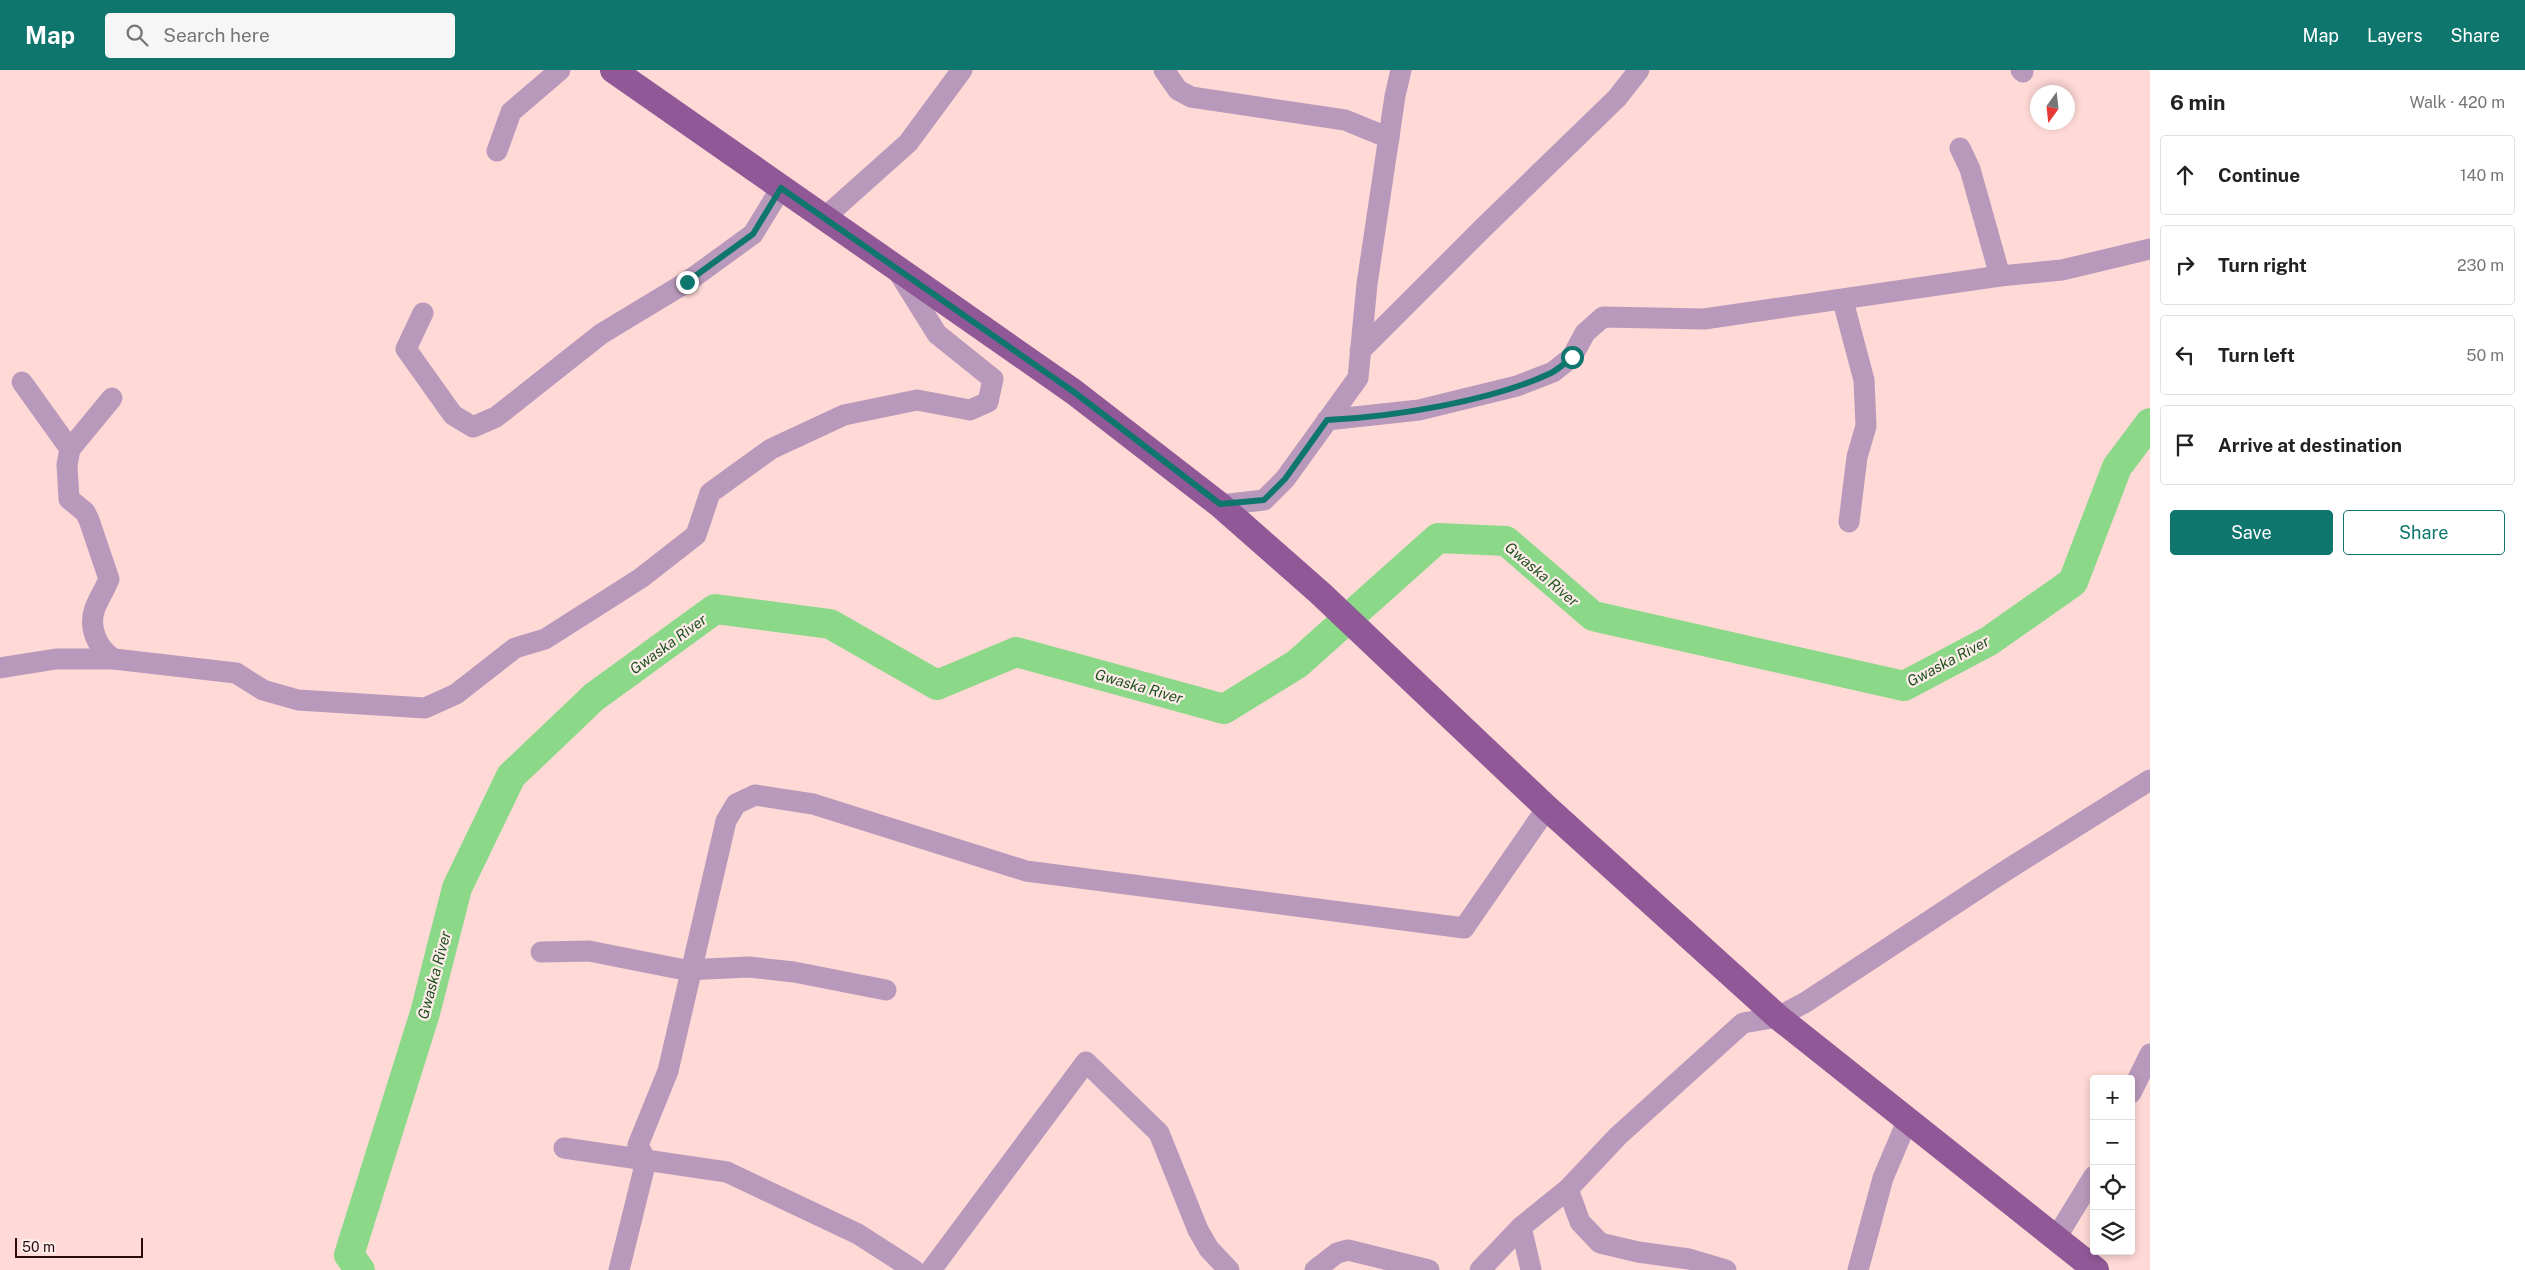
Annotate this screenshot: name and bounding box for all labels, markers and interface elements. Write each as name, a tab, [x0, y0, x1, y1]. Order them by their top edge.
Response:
search box	[105, 13, 455, 58]
text: Map	[25, 21, 75, 49]
icon: search	[123, 21, 151, 49]
text: Search here	[163, 24, 270, 46]
text: Map	[2303, 25, 2339, 46]
text: Layers	[2367, 25, 2423, 46]
text: Share	[2451, 25, 2500, 46]
north arrow	[2030, 85, 2075, 130]
text: 6 min	[2170, 90, 2226, 115]
text: Walk · 420 m	[2409, 93, 2505, 112]
icon: ahead	[2171, 161, 2199, 189]
text: Continue	[2218, 164, 2300, 186]
text: 140 m	[2460, 166, 2504, 185]
icon: right	[2171, 251, 2199, 279]
text: Turn right	[2218, 254, 2307, 276]
text: 230 m	[2457, 256, 2504, 275]
route end	[676, 271, 699, 294]
icon: left	[2171, 341, 2199, 369]
text: Turn left	[2218, 344, 2295, 366]
route start	[1561, 346, 1584, 369]
text: 50 m	[2466, 346, 2504, 365]
icon: arrive	[2171, 431, 2199, 459]
text: Arrive at destination	[2218, 434, 2402, 456]
button: Save	[2170, 510, 2333, 555]
button: Share	[2343, 510, 2505, 555]
water label: Gwaska River	[1502, 538, 1582, 610]
water label: Gwaska River	[626, 610, 710, 677]
water label: Gwaska River	[1904, 632, 1992, 690]
water label: Gwaska River	[1093, 665, 1185, 707]
water label: Gwaska River	[414, 929, 454, 1021]
map controls	[2090, 1075, 2135, 1255]
button: +	[2090, 1075, 2135, 1120]
button: −	[2090, 1120, 2135, 1165]
button: locate	[2090, 1165, 2135, 1210]
button: layers	[2090, 1210, 2135, 1255]
scale bar	[15, 1235, 142, 1258]
text: 50 m	[22, 1239, 55, 1255]

